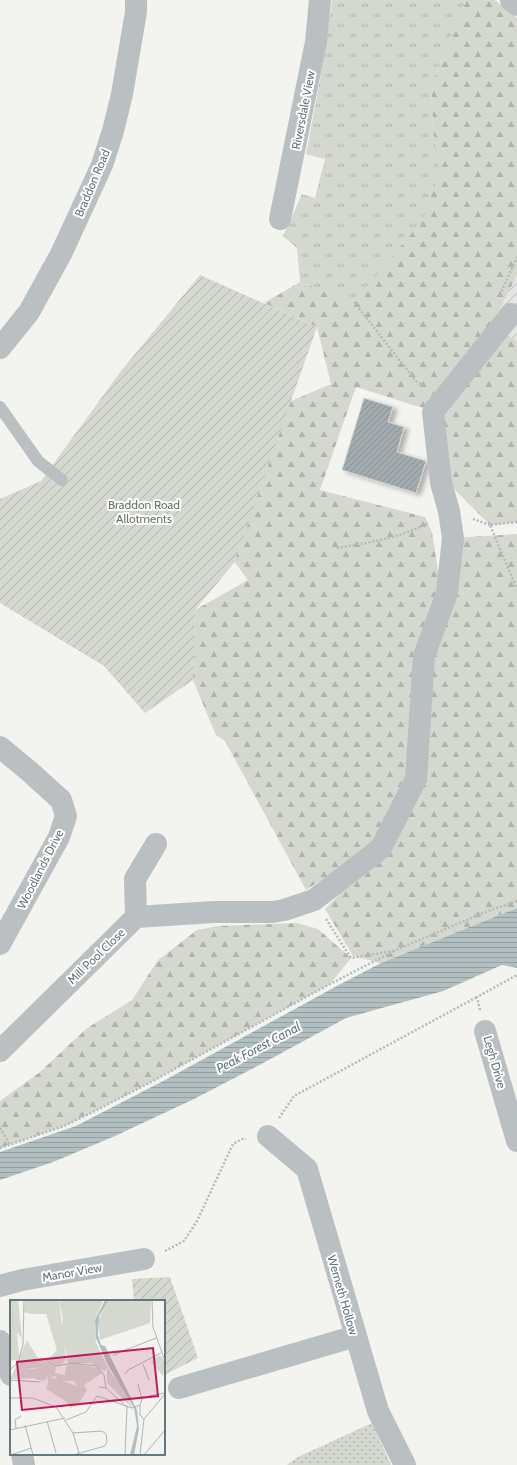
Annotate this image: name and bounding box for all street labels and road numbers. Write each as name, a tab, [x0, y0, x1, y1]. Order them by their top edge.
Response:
street label: Riversdale View	[288, 69, 318, 151]
street label: Braddon Road	[71, 147, 113, 219]
street label: Woodlands Drive	[14, 827, 66, 911]
street label: Mill Pool Close	[64, 925, 128, 987]
street label: Legh Drive	[480, 1034, 510, 1090]
street label: Werneth Hollow	[324, 1253, 362, 1337]
street label: Manor View	[41, 1259, 103, 1285]

